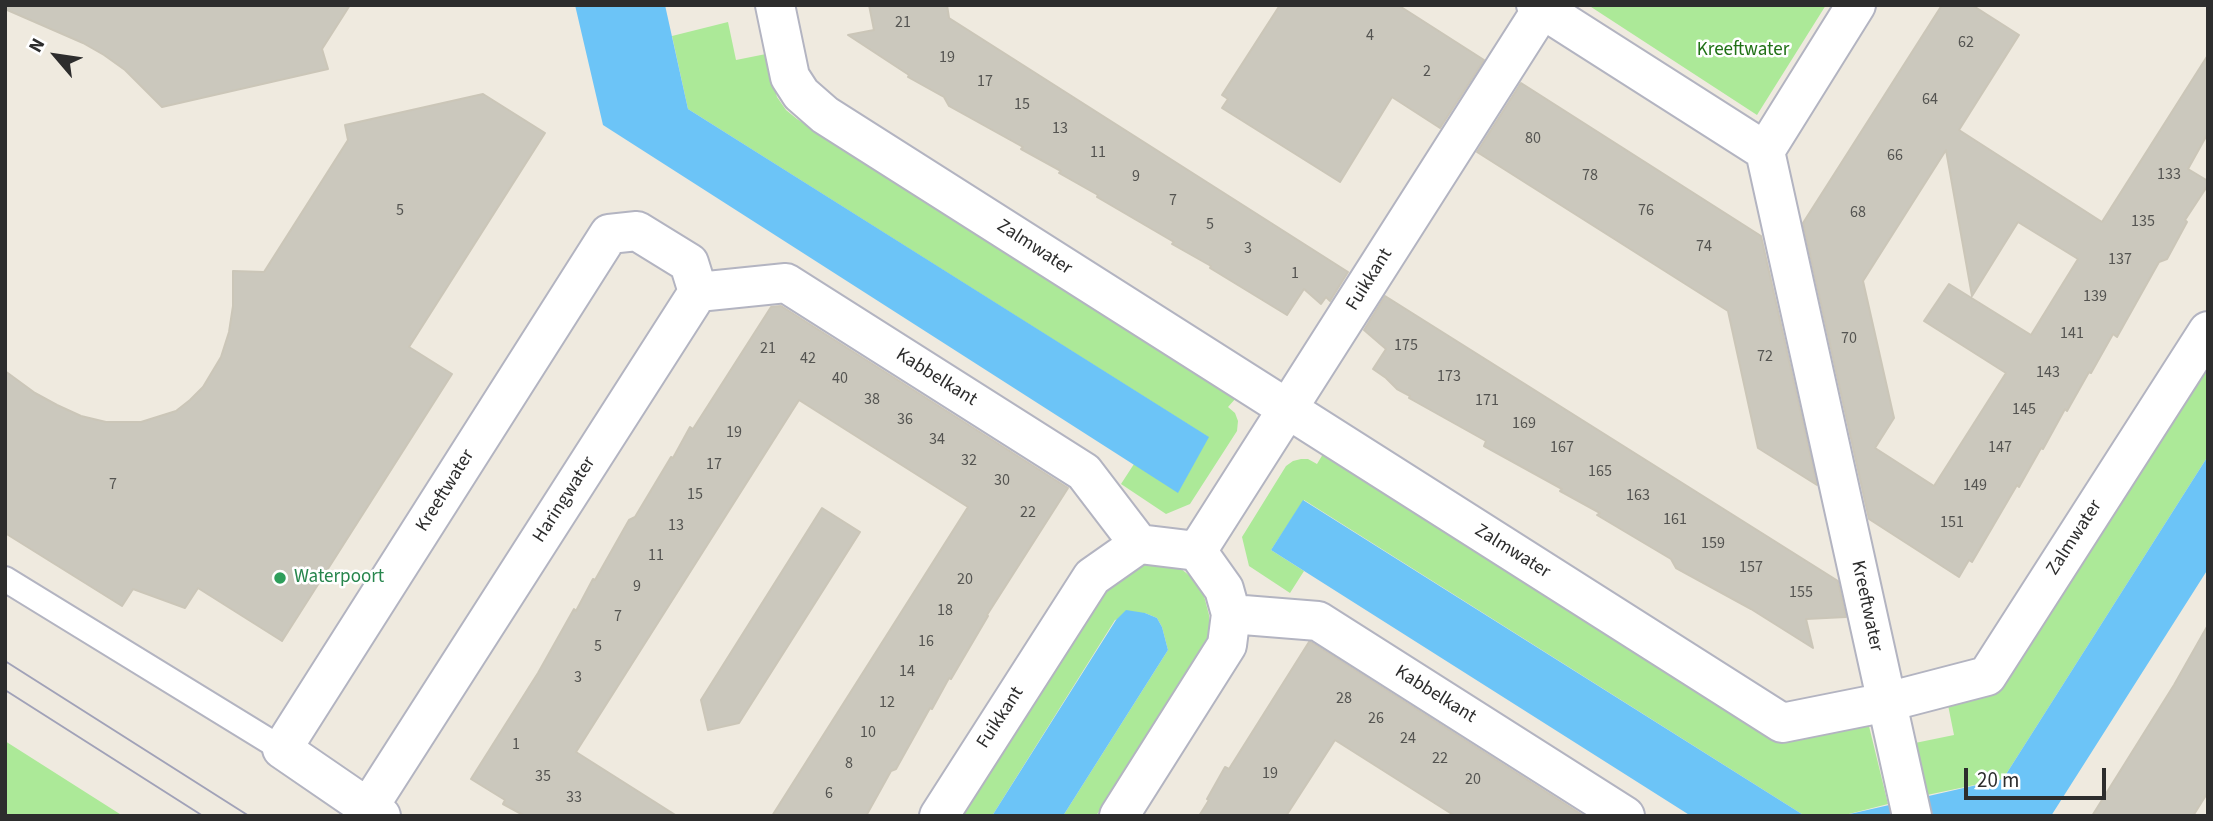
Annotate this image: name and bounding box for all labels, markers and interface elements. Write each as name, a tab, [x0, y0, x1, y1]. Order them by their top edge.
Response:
house number: 21	[895, 13, 911, 33]
north arrow	[21, 21, 91, 91]
house number: 4	[1366, 26, 1374, 46]
house number: 62	[1958, 33, 1974, 53]
text: N	[22, 34, 52, 58]
park label: Kreeftwater	[1697, 40, 1789, 62]
house number: 19	[939, 48, 955, 68]
house number: 2	[1423, 62, 1431, 82]
house number: 17	[977, 72, 993, 92]
house number: 64	[1922, 90, 1938, 110]
house number: 15	[1014, 95, 1030, 115]
house number: 13	[1052, 119, 1068, 139]
house number: 80	[1525, 129, 1541, 149]
house number: 11	[1090, 143, 1106, 163]
house number: 66	[1887, 146, 1903, 166]
house number: 133	[2157, 165, 2181, 185]
house number: 78	[1582, 166, 1598, 186]
house number: 9	[1132, 167, 1140, 187]
house number: 7	[1169, 191, 1177, 211]
house number: 5	[396, 201, 404, 221]
house number: 76	[1638, 201, 1654, 221]
house number: 68	[1850, 203, 1866, 223]
house number: 135	[2131, 212, 2155, 232]
street label: Zalmwater	[992, 215, 1076, 281]
house number: 5	[1206, 215, 1214, 235]
house number: 74	[1696, 237, 1712, 257]
house number: 3	[1244, 239, 1252, 259]
street label: Fuikkant	[1342, 245, 1398, 315]
house number: 137	[2108, 250, 2132, 270]
house number: 1	[1291, 264, 1299, 284]
house number: 139	[2083, 287, 2107, 307]
house number: 141	[2060, 324, 2084, 344]
house number: 70	[1841, 329, 1857, 349]
house number: 175	[1394, 336, 1418, 356]
house number: 21	[760, 339, 776, 359]
street label: Kabbelkant	[891, 344, 981, 412]
house number: 72	[1757, 347, 1773, 367]
house number: 42	[800, 349, 816, 369]
house number: 143	[2036, 363, 2060, 383]
house number: 173	[1437, 367, 1461, 387]
house number: 40	[832, 369, 848, 389]
house number: 38	[864, 390, 880, 410]
house number: 171	[1475, 391, 1499, 411]
house number: 145	[2012, 400, 2036, 420]
house number: 36	[897, 410, 913, 430]
house number: 169	[1512, 414, 1536, 434]
house number: 19	[726, 423, 742, 443]
house number: 34	[929, 430, 945, 450]
house number: 167	[1550, 438, 1574, 458]
house number: 147	[1988, 438, 2012, 458]
street label: Kreeftwater	[412, 446, 480, 536]
house number: 32	[961, 451, 977, 471]
street label: Haringwater	[529, 453, 601, 547]
house number: 17	[706, 455, 722, 475]
house number: 165	[1588, 462, 1612, 482]
house number: 30	[994, 471, 1010, 491]
house number: 7	[109, 475, 117, 495]
house number: 149	[1963, 476, 1987, 496]
house number: 15	[687, 485, 703, 505]
house number: 163	[1626, 486, 1650, 506]
street label: Zalmwater	[2042, 496, 2108, 580]
house number: 22	[1020, 503, 1036, 523]
house number: 161	[1663, 510, 1687, 530]
house number: 151	[1940, 513, 1964, 533]
house number: 13	[668, 516, 684, 536]
street label: Zalmwater	[1470, 520, 1554, 584]
house number: 159	[1701, 534, 1725, 554]
house number: 11	[648, 546, 664, 566]
house number: 157	[1739, 558, 1763, 578]
street label: Kreeftwater	[1845, 558, 1887, 654]
place label: Waterpoort	[294, 567, 384, 589]
marker: Waterpoort	[272, 570, 288, 586]
house number: 20	[957, 570, 973, 590]
house number: 9	[633, 577, 641, 597]
house number: 155	[1789, 583, 1813, 603]
house number: 18	[937, 601, 953, 621]
house number: 7	[614, 607, 622, 627]
house number: 16	[918, 632, 934, 652]
house number: 5	[594, 637, 602, 657]
street label: Kabbelkant	[1390, 661, 1480, 729]
house number: 14	[899, 662, 915, 682]
house number: 3	[574, 668, 582, 688]
street label: Fuikkant	[973, 683, 1029, 753]
house number: 28	[1336, 689, 1352, 709]
house number: 12	[879, 693, 895, 713]
house number: 26	[1368, 709, 1384, 729]
house number: 10	[860, 723, 876, 743]
house number: 24	[1400, 729, 1416, 749]
house number: 1	[512, 735, 520, 755]
house number: 22	[1432, 749, 1448, 769]
house number: 8	[845, 754, 853, 774]
scale bar	[1968, 754, 2110, 798]
house number: 19	[1262, 764, 1278, 784]
text: 20 m	[1977, 765, 2019, 795]
house number: 35	[535, 767, 551, 787]
house number: 20	[1465, 770, 1481, 790]
house number: 6	[825, 784, 833, 804]
house number: 33	[566, 788, 582, 808]

